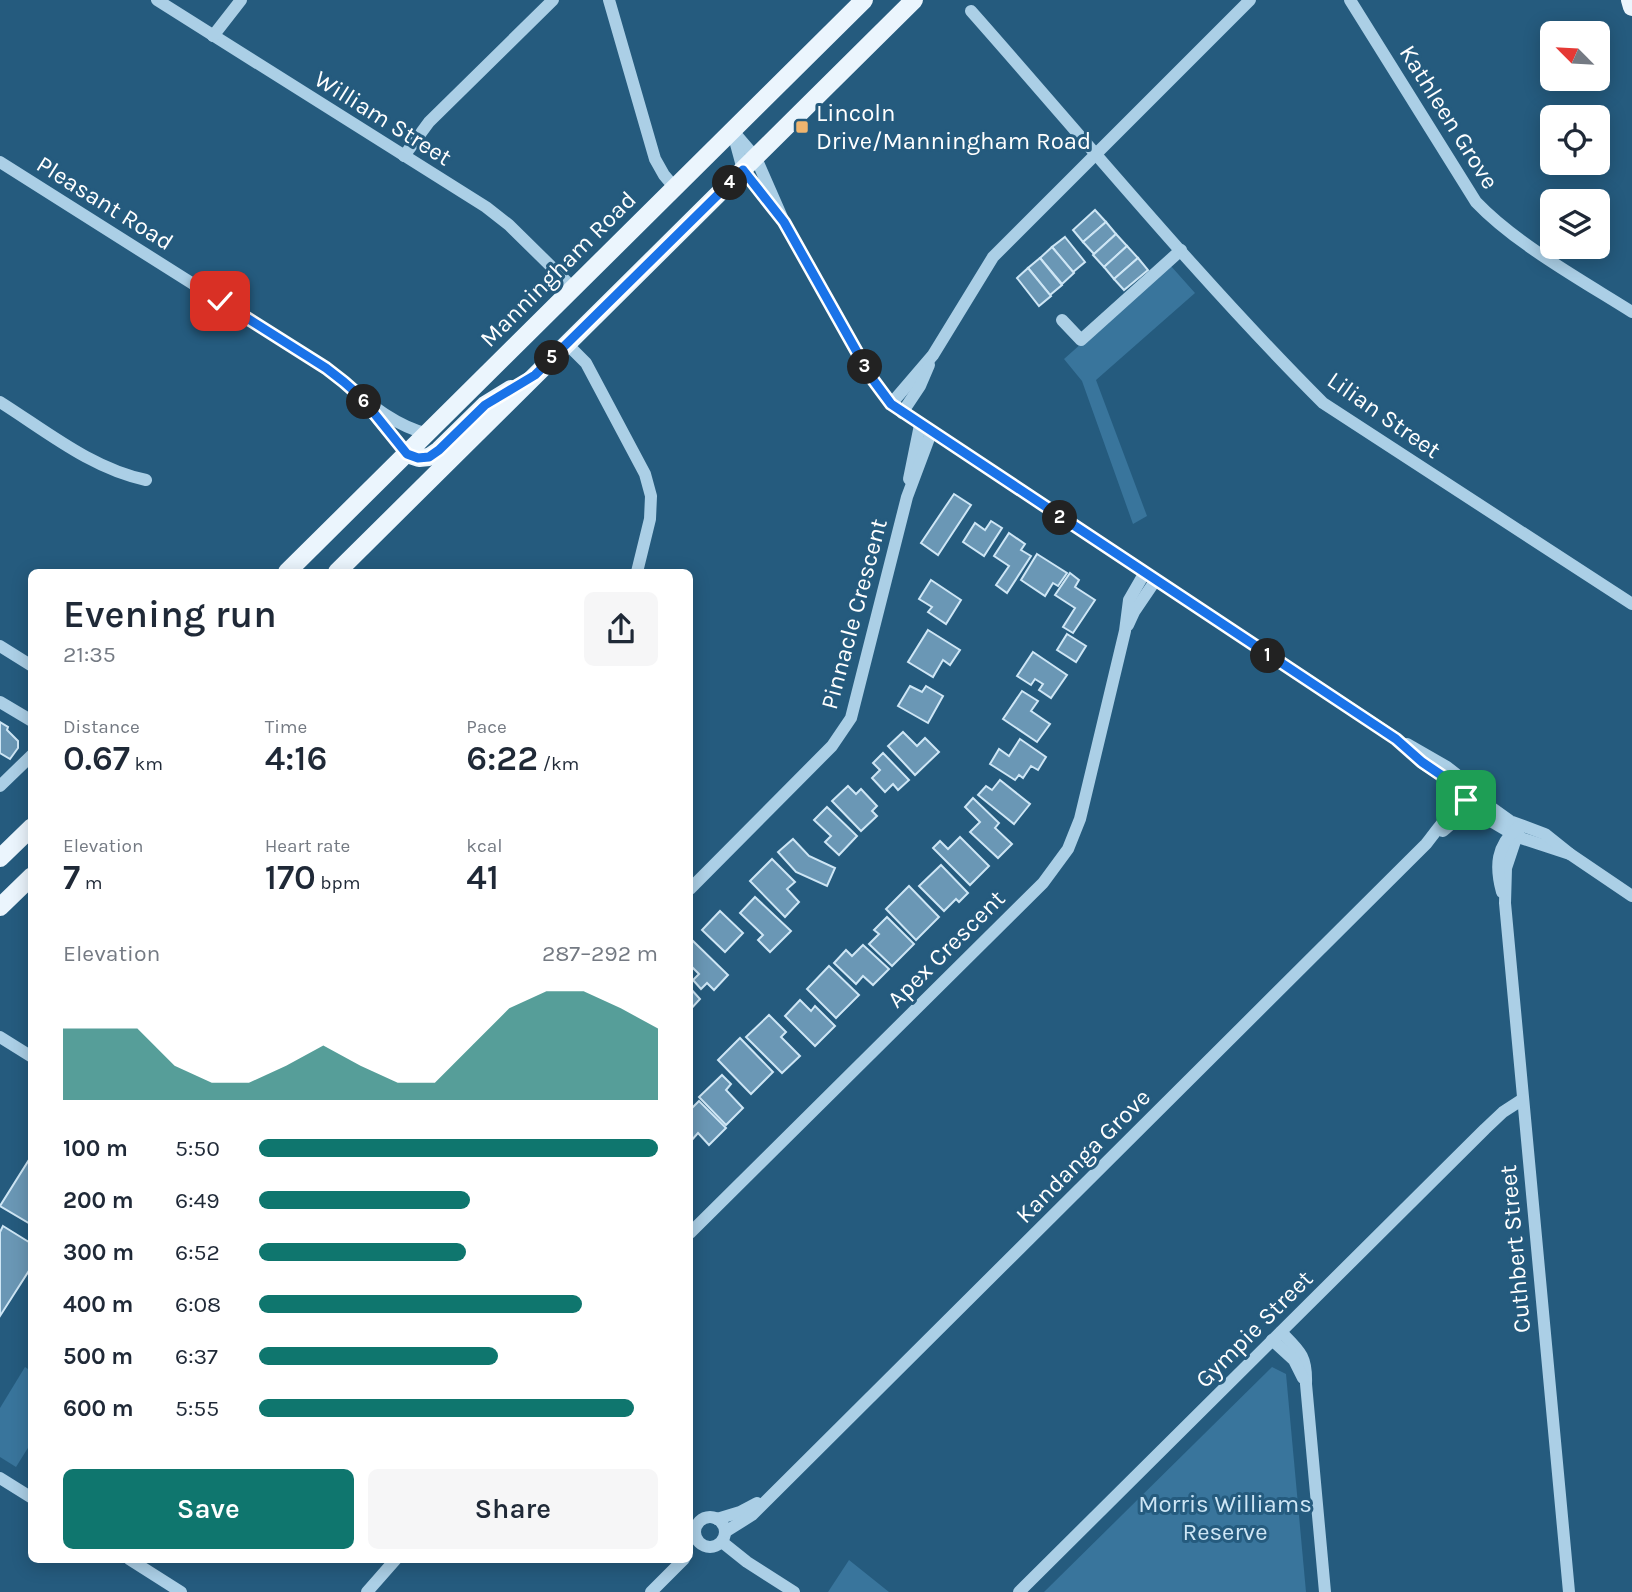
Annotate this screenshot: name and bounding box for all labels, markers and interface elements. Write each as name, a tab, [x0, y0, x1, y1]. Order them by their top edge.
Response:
north arrow	[1540, 21, 1610, 91]
map controls	[1540, 21, 1610, 259]
street label: Kathleen Grove	[1394, 40, 1504, 194]
street label: William Street	[309, 65, 457, 171]
place label: Lincoln Drive/Manningham Road	[816, 99, 1091, 155]
button: locate	[1540, 105, 1610, 175]
marker: Lincoln Drive/Manningham Road	[794, 119, 810, 135]
street label: Pleasant Road	[32, 150, 178, 256]
pin: 4	[712, 166, 748, 200]
text: 4	[724, 171, 735, 193]
street label: Manningham Road	[474, 185, 642, 353]
button: layers	[1540, 189, 1610, 259]
pin	[190, 271, 250, 331]
icon: check	[201, 282, 239, 320]
pin: 5	[534, 340, 570, 376]
text: 5	[546, 346, 557, 368]
pin: 3	[848, 350, 882, 384]
text: 3	[859, 355, 870, 377]
street label: Lilian Street	[1322, 366, 1446, 464]
pin: 6	[346, 384, 382, 420]
text: 6	[358, 390, 369, 412]
pin: 2	[1042, 500, 1078, 536]
text: 2	[1054, 506, 1065, 528]
street label: Pinnacle Crescent	[815, 516, 893, 712]
text: Evening run	[63, 592, 277, 637]
button: share	[584, 592, 658, 666]
pin: 1	[1250, 638, 1286, 674]
text: 21:35	[63, 641, 116, 668]
text: 1	[1264, 644, 1271, 666]
text: Distance	[63, 716, 140, 738]
text: Time	[265, 716, 307, 738]
text: Pace	[466, 716, 507, 738]
text: 0.67	[63, 738, 130, 779]
text: 4:16	[265, 738, 327, 779]
text: 6:22	[466, 738, 538, 779]
text: km	[130, 753, 163, 775]
text: /km	[538, 753, 579, 775]
pin	[1436, 770, 1496, 830]
icon: arrive	[1447, 781, 1485, 819]
text: Elevation	[63, 835, 143, 857]
text: Heart rate	[265, 835, 350, 857]
text: kcal	[466, 835, 503, 857]
text: 7	[63, 857, 80, 898]
text: 170	[265, 857, 316, 898]
text: 41	[466, 857, 499, 898]
text: m	[80, 872, 102, 894]
text: bpm	[316, 872, 360, 894]
street label: Apex Crescent	[881, 884, 1011, 1014]
text: Elevation	[63, 940, 160, 967]
text: 287–292 m	[542, 940, 658, 967]
street label: Kandanga Grove	[1010, 1083, 1156, 1229]
text: 100 m	[63, 1135, 128, 1162]
text: 5:50	[175, 1135, 220, 1162]
street label: Cuthbert Street	[1494, 1164, 1536, 1334]
text: 200 m	[63, 1187, 134, 1214]
text: 6:49	[175, 1187, 220, 1214]
text: 300 m	[63, 1239, 134, 1266]
text: 6:52	[175, 1239, 220, 1266]
street label: Gympie Street	[1190, 1265, 1318, 1393]
text: 400 m	[63, 1291, 133, 1318]
text: 6:08	[175, 1291, 221, 1318]
text: 500 m	[63, 1343, 133, 1370]
text: 6:37	[175, 1343, 218, 1370]
text: 600 m	[63, 1395, 134, 1422]
text: 5:55	[175, 1395, 219, 1422]
button: Save	[63, 1469, 354, 1549]
button: Share	[368, 1469, 658, 1549]
park label: Morris Williams Reserve	[1138, 1490, 1312, 1546]

